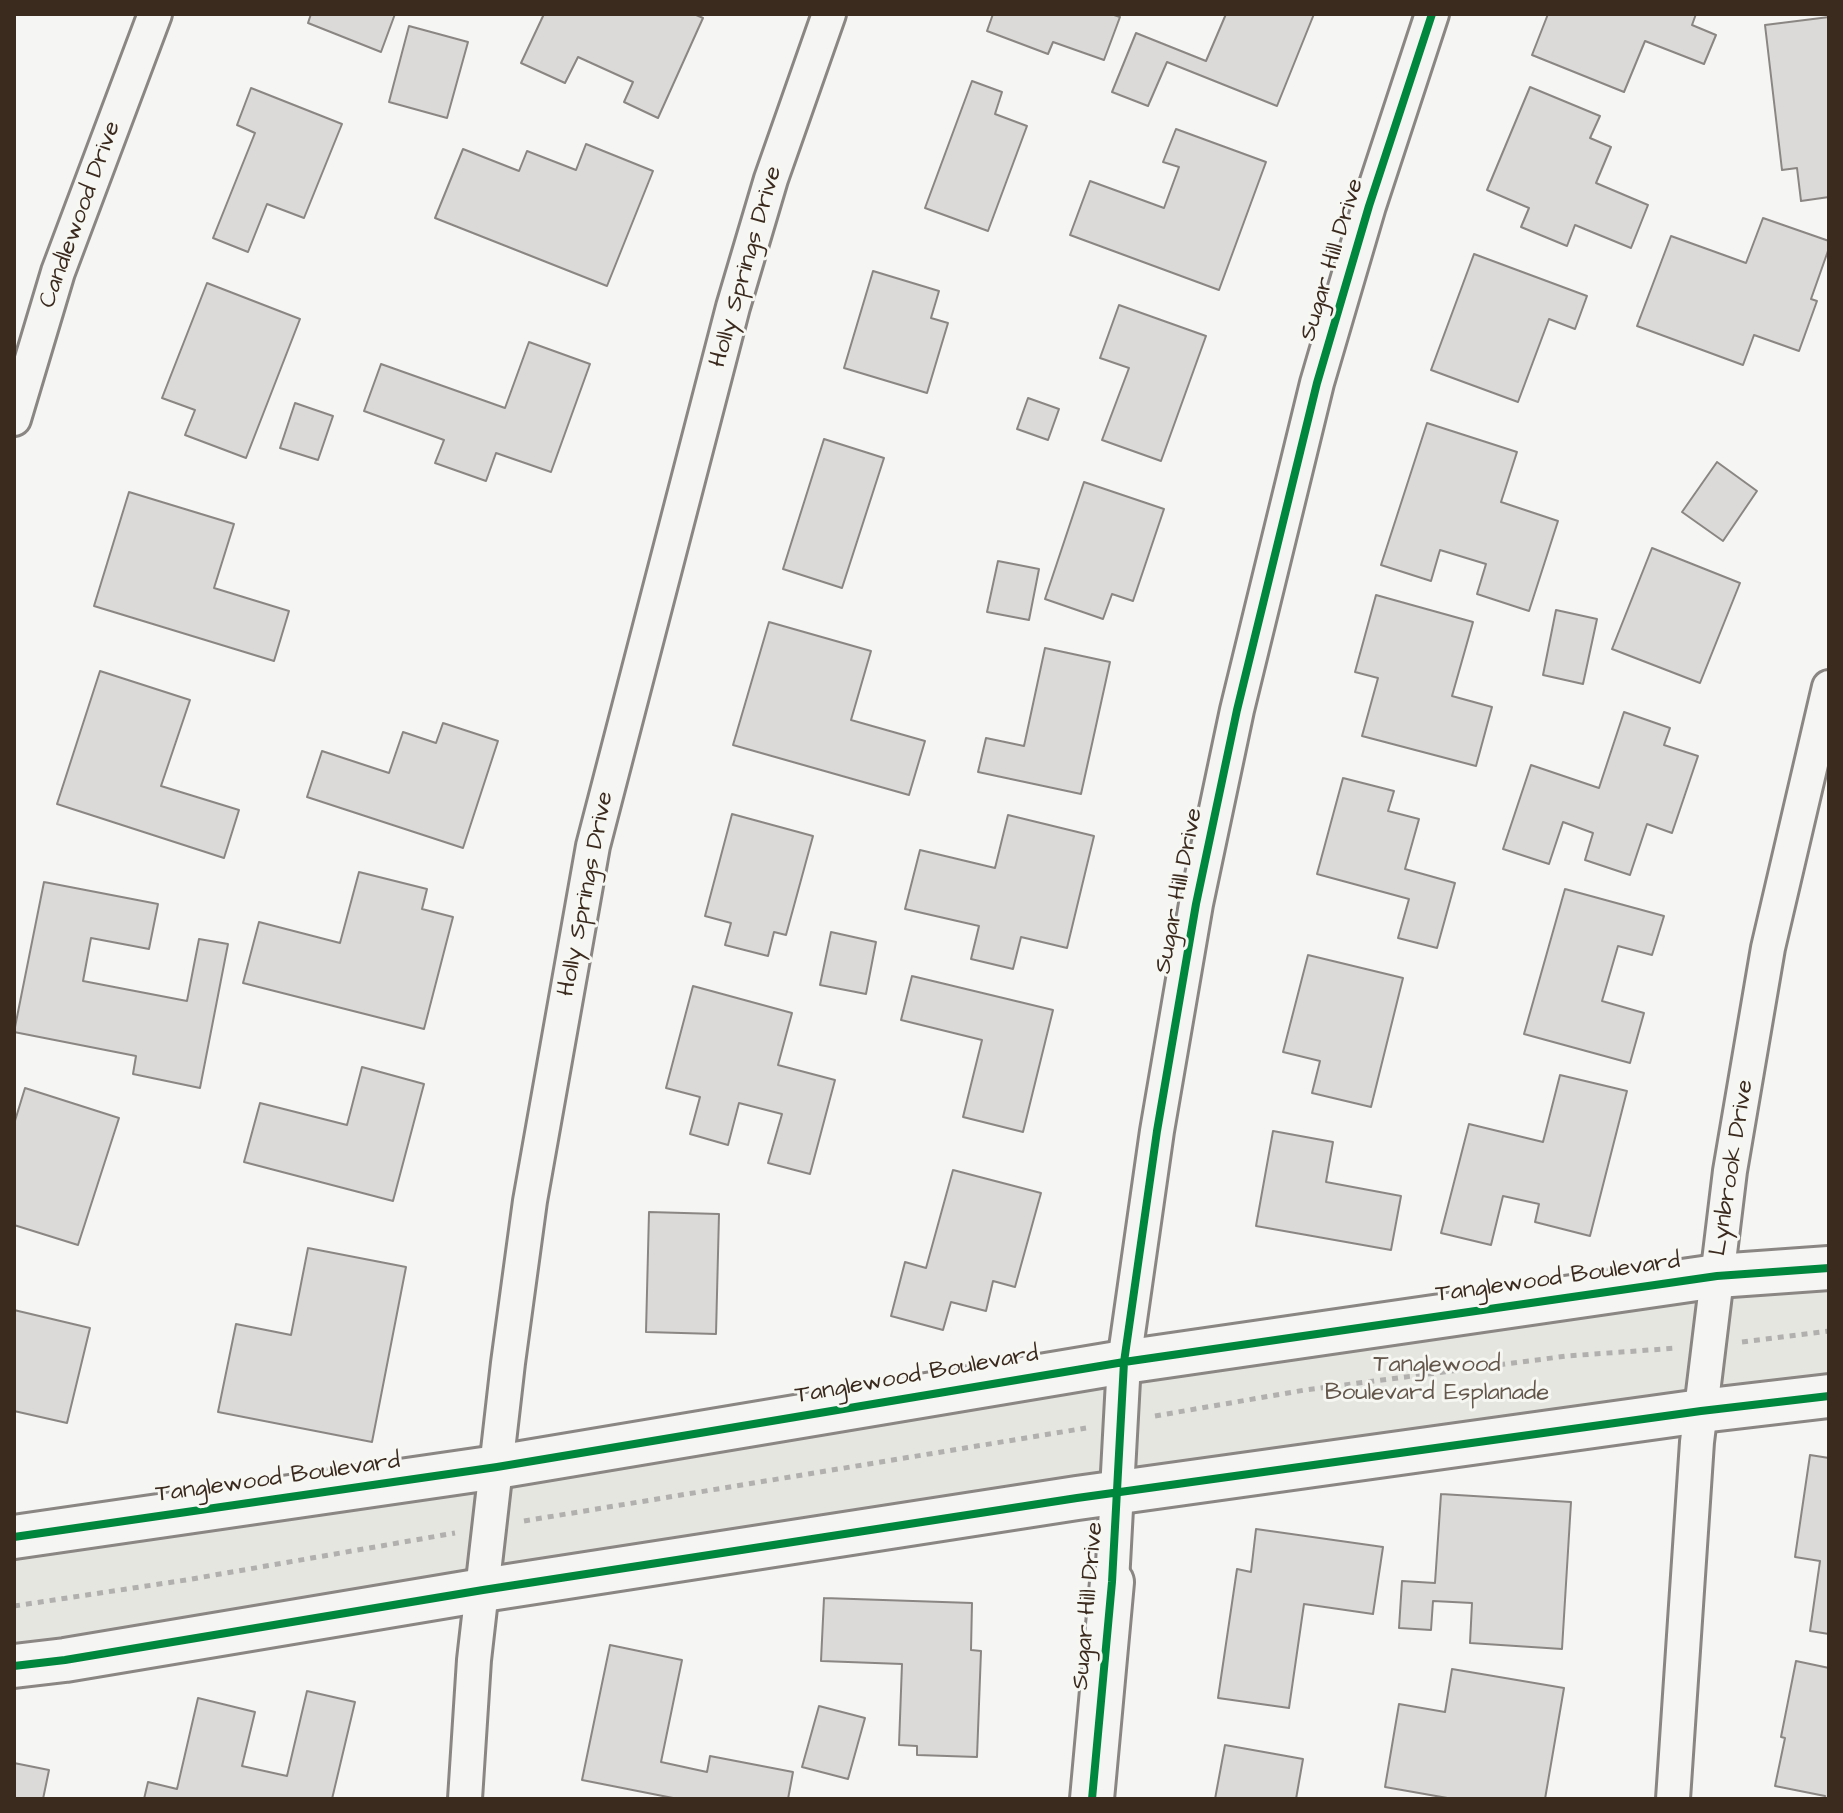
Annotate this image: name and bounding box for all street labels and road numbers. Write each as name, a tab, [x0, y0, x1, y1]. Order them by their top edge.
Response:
street label: Candlewood Drive	[34, 118, 128, 312]
street label: Holly Springs Drive	[705, 163, 789, 371]
street label: Sugar Hill Drive	[1295, 175, 1371, 345]
street label: Holly Springs Drive	[553, 789, 621, 999]
street label: Sugar Hill Drive	[1150, 806, 1210, 976]
street label: Lynbrook Drive	[1705, 1078, 1761, 1258]
street label: Tanglewood Boulevard	[1434, 1248, 1682, 1310]
street label: Tanglewood Boulevard	[793, 1340, 1041, 1412]
street label: Tanglewood Boulevard	[154, 1448, 402, 1510]
street label: Sugar Hill Drive	[1067, 1521, 1111, 1691]

